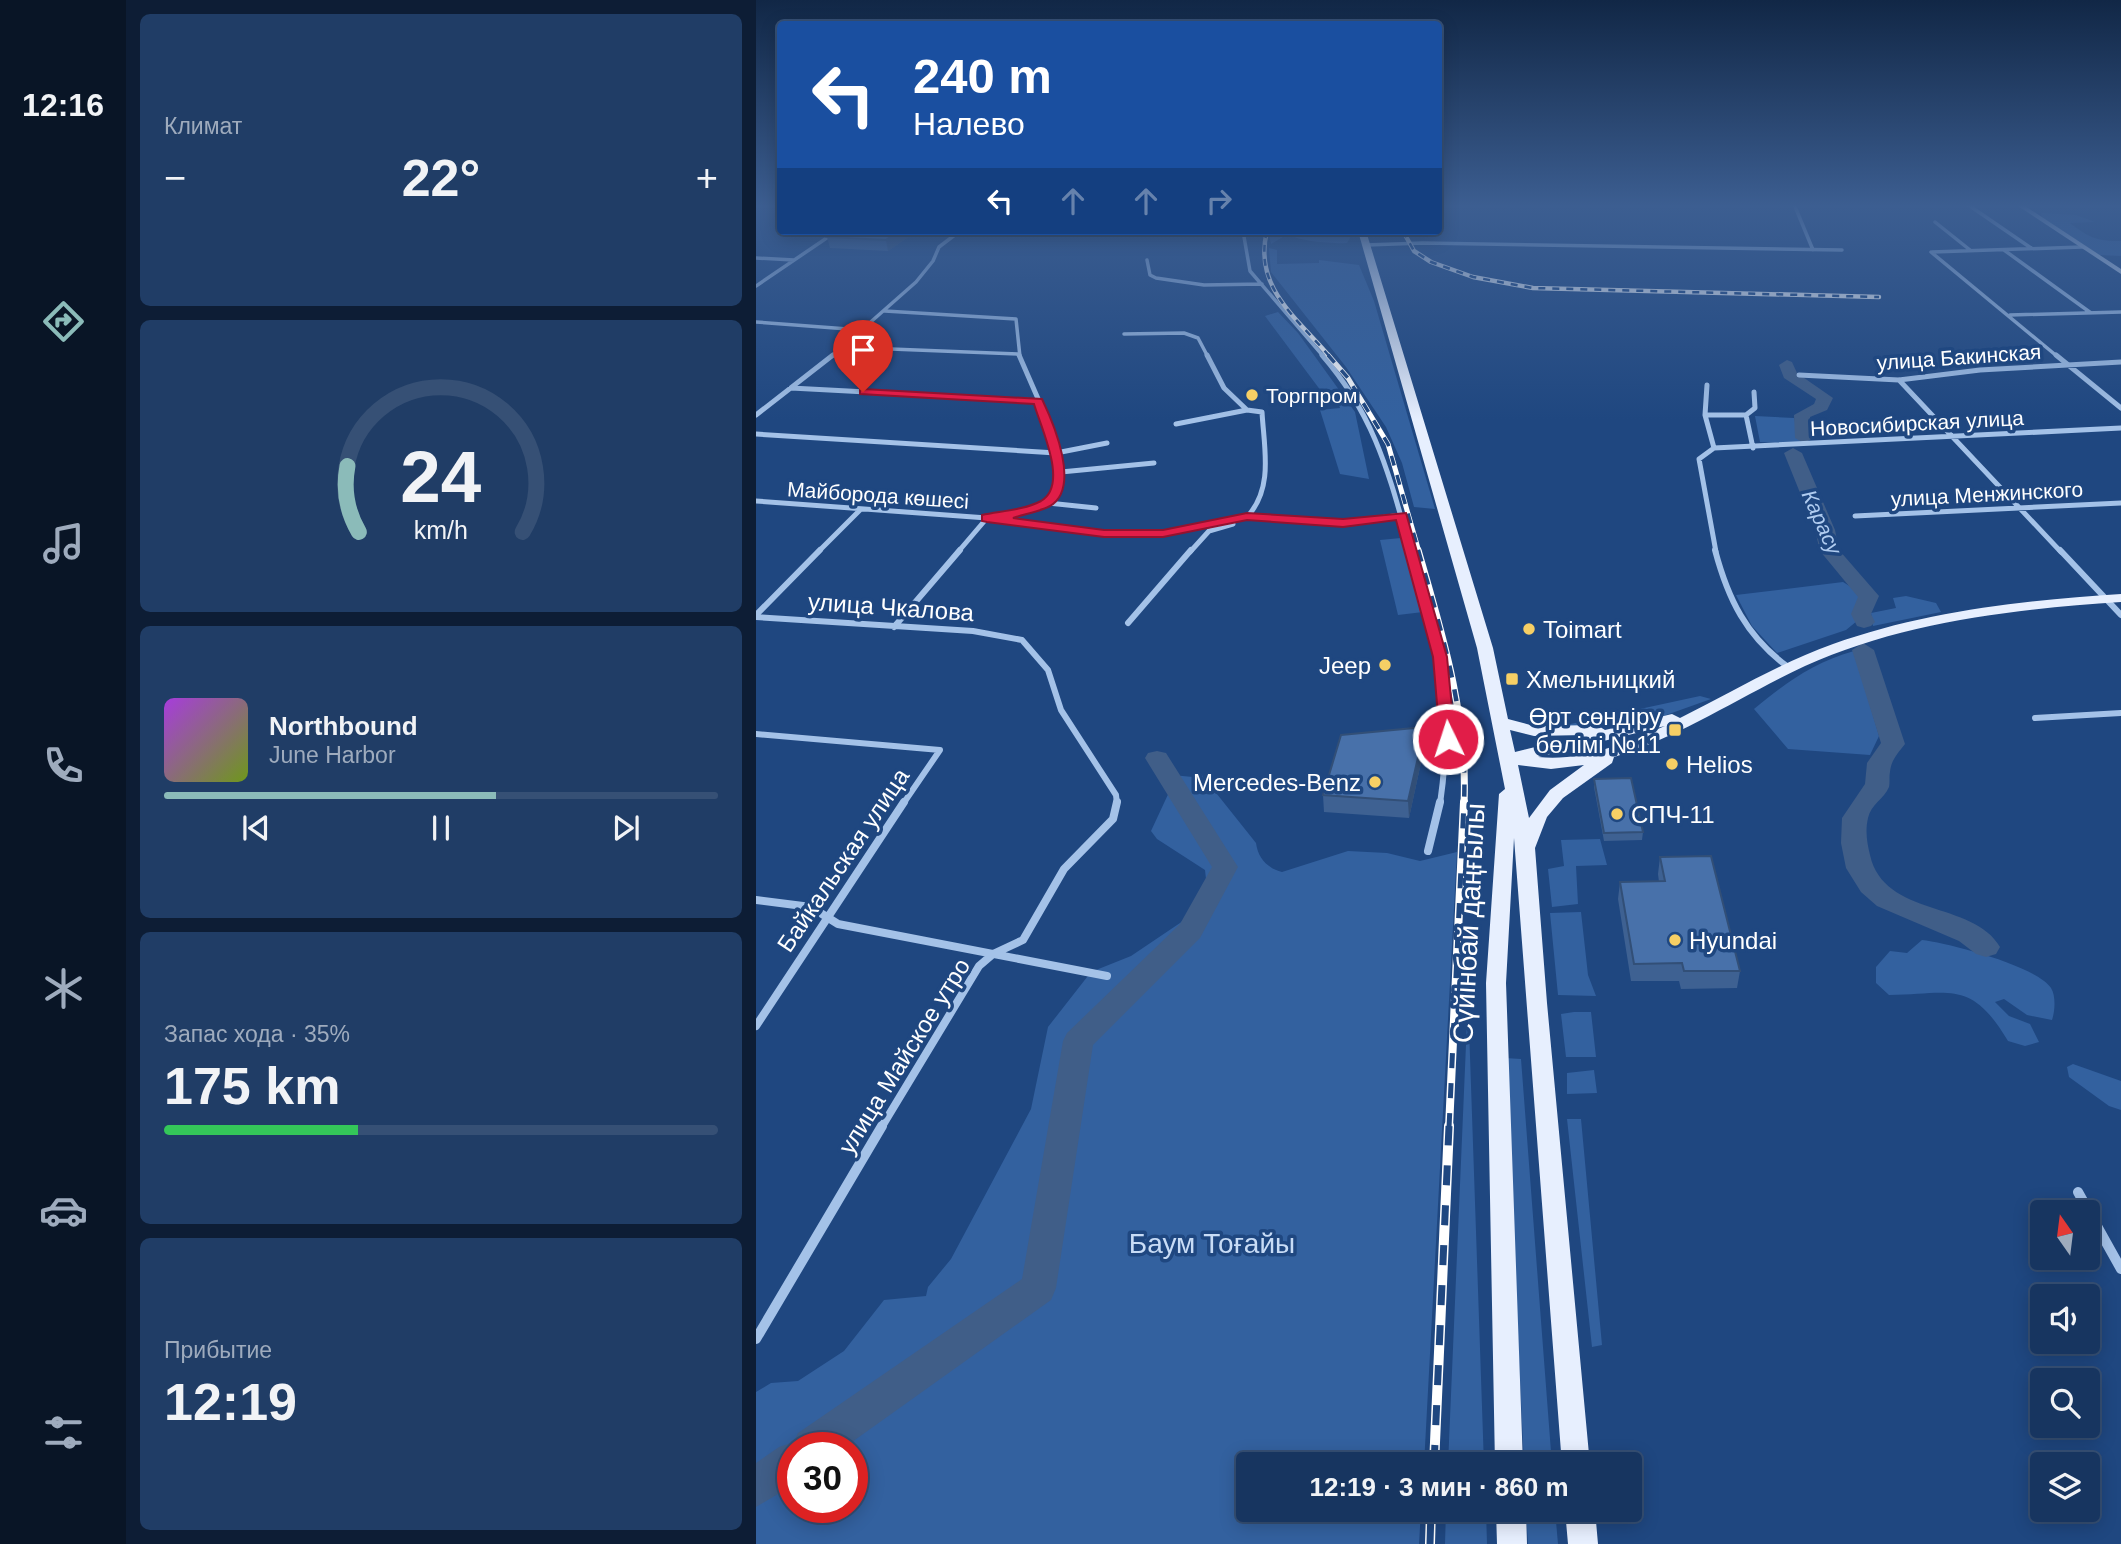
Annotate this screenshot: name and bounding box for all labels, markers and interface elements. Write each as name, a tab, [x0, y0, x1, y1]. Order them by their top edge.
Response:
icon: left	[798, 49, 889, 140]
text: 240 m	[913, 49, 1052, 103]
text: 12:16	[22, 87, 104, 123]
text: Налево	[913, 106, 1025, 142]
text: Климат	[164, 113, 242, 139]
text: 22°	[402, 149, 480, 207]
text: −	[164, 157, 186, 199]
text: +	[696, 157, 718, 199]
icon: left	[981, 182, 1019, 220]
icon: ahead	[1054, 182, 1092, 220]
icon: ahead	[1127, 182, 1165, 220]
icon: right	[1200, 182, 1238, 220]
icon: directions	[39, 297, 88, 346]
pin	[833, 320, 893, 392]
icon: arrive	[844, 331, 882, 369]
street label: улица Бакинская	[1876, 340, 2042, 374]
place label: Торгпром	[1266, 384, 1357, 407]
marker: Торгпром	[1244, 387, 1260, 403]
street label: Новосибирская улица	[1810, 406, 2025, 440]
text: 24	[401, 436, 482, 517]
street label: Майборода көшесі	[786, 477, 970, 513]
street label: улица Менжинского	[1890, 477, 2084, 511]
water label: Карасу	[1798, 486, 1847, 559]
text: km/h	[414, 516, 468, 544]
icon: music	[39, 519, 88, 568]
street label: улица Чкалова	[807, 588, 976, 626]
place label: Toimart	[1543, 616, 1622, 643]
marker: Toimart	[1521, 621, 1537, 637]
place label: Jeep	[1319, 652, 1371, 679]
marker: Jeep	[1377, 657, 1393, 673]
place label: Хмельницкий	[1526, 666, 1675, 693]
marker: Хмельницкий	[1504, 671, 1520, 687]
position arrow	[1411, 702, 1485, 776]
place label: Өрт сөндіру бөлімі №11	[1529, 703, 1661, 758]
text: Northbound	[269, 711, 418, 741]
marker: Өрт сөндіру бөлімі №11	[1667, 722, 1683, 738]
icon: phone	[39, 741, 88, 790]
text: June Harbor	[269, 742, 396, 768]
place label: Helios	[1686, 751, 1753, 778]
marker: Helios	[1664, 756, 1680, 772]
street label: Байкальская улица	[772, 763, 915, 957]
place label: Mercedes-Benz	[1193, 769, 1361, 796]
marker: Mercedes-Benz	[1367, 774, 1383, 790]
place label: СПЧ-11	[1631, 801, 1714, 828]
street label: Сүйінбай даңғылы	[1447, 802, 1491, 1044]
marker: СПЧ-11	[1609, 806, 1625, 822]
icon: previous	[237, 809, 275, 847]
icon: pause	[422, 809, 460, 847]
icon: next	[607, 809, 645, 847]
place label: Hyundai	[1689, 927, 1777, 954]
marker: Hyundai	[1667, 932, 1683, 948]
street label: улица Майское утро	[833, 953, 975, 1159]
icon: climate	[39, 964, 88, 1013]
text: Запас хода · 35%	[164, 1021, 350, 1047]
text: 175 km	[164, 1057, 340, 1115]
icon: car	[39, 1186, 88, 1235]
north arrow	[2030, 1200, 2100, 1270]
map controls	[2030, 1200, 2100, 1522]
park label: Баум Тоғайы	[1129, 1228, 1295, 1259]
button: sound	[2030, 1284, 2100, 1354]
text: Прибытие	[164, 1337, 272, 1363]
button: search	[2030, 1368, 2100, 1438]
text: 12:19	[164, 1373, 297, 1431]
icon: filters	[39, 1408, 88, 1457]
speed limit sign: 30	[777, 1432, 868, 1523]
button: layers	[2030, 1452, 2100, 1522]
text: 12:19 · 3 мин · 860 m	[1309, 1472, 1569, 1502]

